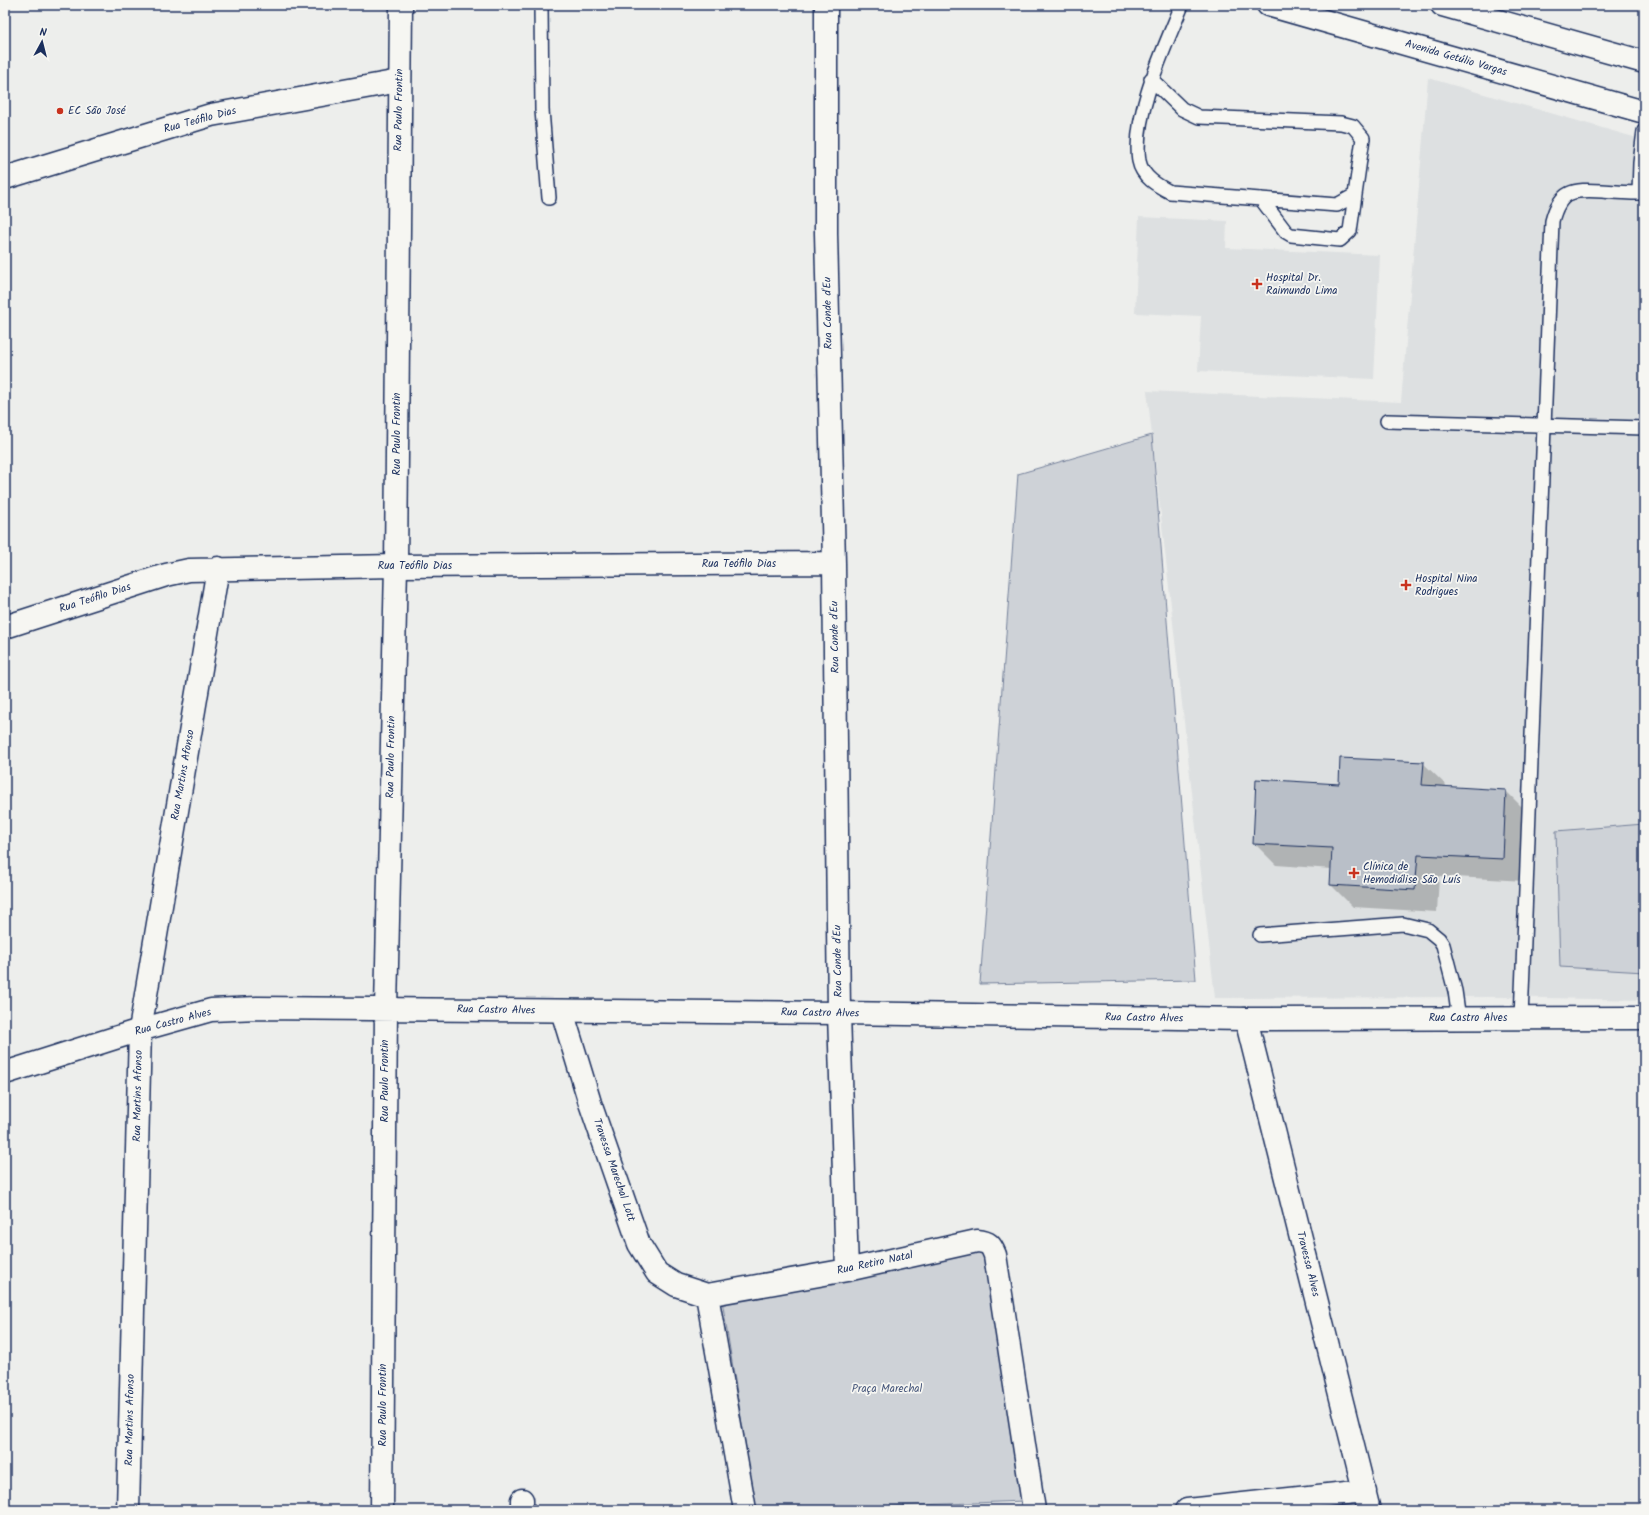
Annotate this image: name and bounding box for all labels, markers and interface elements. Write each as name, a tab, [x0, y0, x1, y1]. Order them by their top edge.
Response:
north arrow	[22, 22, 62, 62]
text: N	[39, 24, 48, 42]
street label: Avenida Getúlio Vargas	[1403, 35, 1509, 81]
street label: Rua Paulo Frontin	[389, 68, 409, 152]
place label: EC São José	[68, 102, 127, 120]
street label: Rua Teófilo Dias	[162, 102, 239, 138]
marker: EC São José	[55, 106, 65, 116]
place label: Hospital Dr. Raimundo Lima	[1266, 269, 1338, 300]
street label: Rua Conde d'Eu	[818, 276, 838, 349]
marker: Hospital Dr. Raimundo Lima	[1251, 278, 1263, 290]
street label: Rua Paulo Frontin	[388, 392, 406, 475]
street label: Rua Teófilo Dias	[702, 555, 777, 573]
street label: Rua Teófilo Dias	[378, 557, 453, 575]
place label: Hospital Nina Rodrigues	[1415, 570, 1478, 601]
street label: Rua Teófilo Dias	[57, 578, 134, 618]
marker: Hospital Nina Rodrigues	[1400, 579, 1412, 591]
street label: Rua Conde d'Eu	[825, 600, 845, 673]
street label: Rua Paulo Frontin	[381, 715, 401, 799]
street label: Rua Martins Afonso	[166, 728, 200, 822]
place label: Clínica de Hemodiálise São Luís	[1363, 858, 1461, 889]
marker: Clínica de Hemodiálise São Luís	[1348, 867, 1360, 879]
street label: Rua Conde d'Eu	[828, 924, 848, 997]
street label: Rua Castro Alves	[457, 1000, 536, 1020]
street label: Rua Castro Alves	[133, 1003, 214, 1041]
street label: Rua Castro Alves	[781, 1003, 860, 1023]
street label: Rua Castro Alves	[1105, 1008, 1184, 1028]
street label: Rua Castro Alves	[1429, 1009, 1508, 1027]
street label: Rua Paulo Frontin	[376, 1039, 394, 1122]
street label: Rua Martins Afonso	[128, 1050, 148, 1142]
street label: Travessa Marechal Lott	[588, 1116, 640, 1225]
street label: Travessa Alves	[1291, 1229, 1325, 1299]
street label: Rua Retiro Natal	[835, 1246, 915, 1280]
street label: Rua Paulo Frontin	[374, 1363, 392, 1446]
street label: Rua Martins Afonso	[120, 1374, 140, 1466]
park label: Praça Marechal	[852, 1380, 922, 1398]

